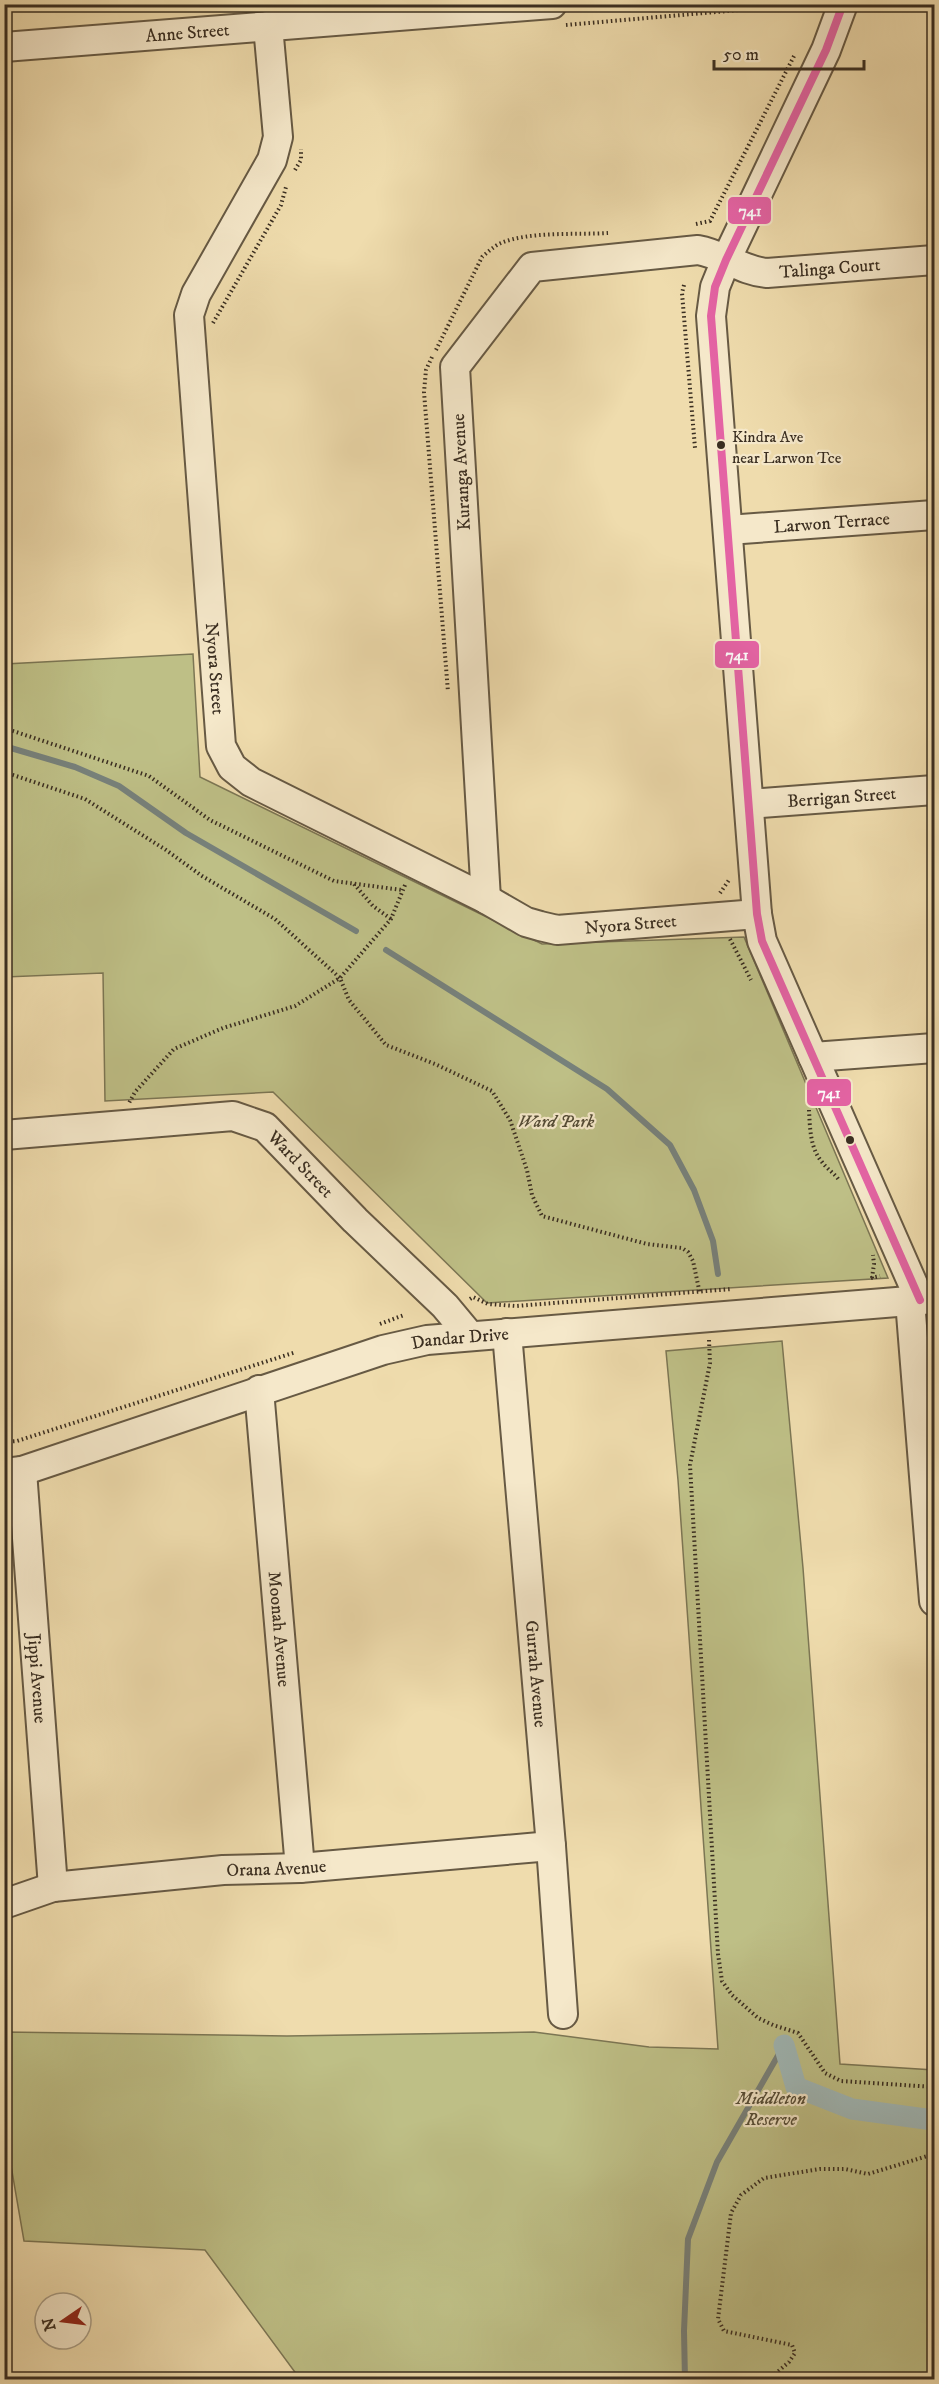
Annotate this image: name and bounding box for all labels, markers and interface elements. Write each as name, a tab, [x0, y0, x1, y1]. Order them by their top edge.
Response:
street label: Anne Street	[145, 19, 231, 48]
scale bar	[714, 33, 864, 71]
text: 50 m	[723, 44, 759, 66]
line badge: 741	[727, 196, 772, 225]
text: 741	[738, 201, 762, 221]
street label: Talinga Court	[779, 254, 881, 284]
street label: Kuranga Avenue	[448, 413, 476, 531]
place label: Kindra Ave near Larwon Tce	[732, 427, 842, 468]
marker: Kindra Ave near Larwon Tce	[715, 439, 727, 451]
street label: Larwon Terrace	[773, 508, 891, 539]
street label: Nyora Street	[200, 622, 229, 716]
line badge: 741	[714, 640, 760, 669]
text: 741	[725, 645, 749, 665]
street label: Berrigan Street	[787, 783, 897, 813]
street label: Nyora Street	[584, 910, 678, 940]
line badge: 741	[806, 1078, 852, 1107]
text: 741	[817, 1083, 841, 1103]
park label: Ward Park	[518, 1111, 595, 1133]
street label: Ward Street	[262, 1126, 338, 1203]
unlabelled marker	[844, 1134, 856, 1146]
street label: Dandar Drive	[409, 1323, 510, 1355]
street label: Moonah Avenue	[263, 1570, 294, 1688]
street label: Gurrah Avenue	[520, 1619, 551, 1728]
street label: Jippi Avenue	[22, 1631, 51, 1724]
street label: Orana Avenue	[226, 1856, 327, 1882]
park label: Middleton Reserve	[734, 2088, 806, 2131]
north arrow	[33, 2291, 93, 2351]
text: N	[38, 2316, 61, 2333]

